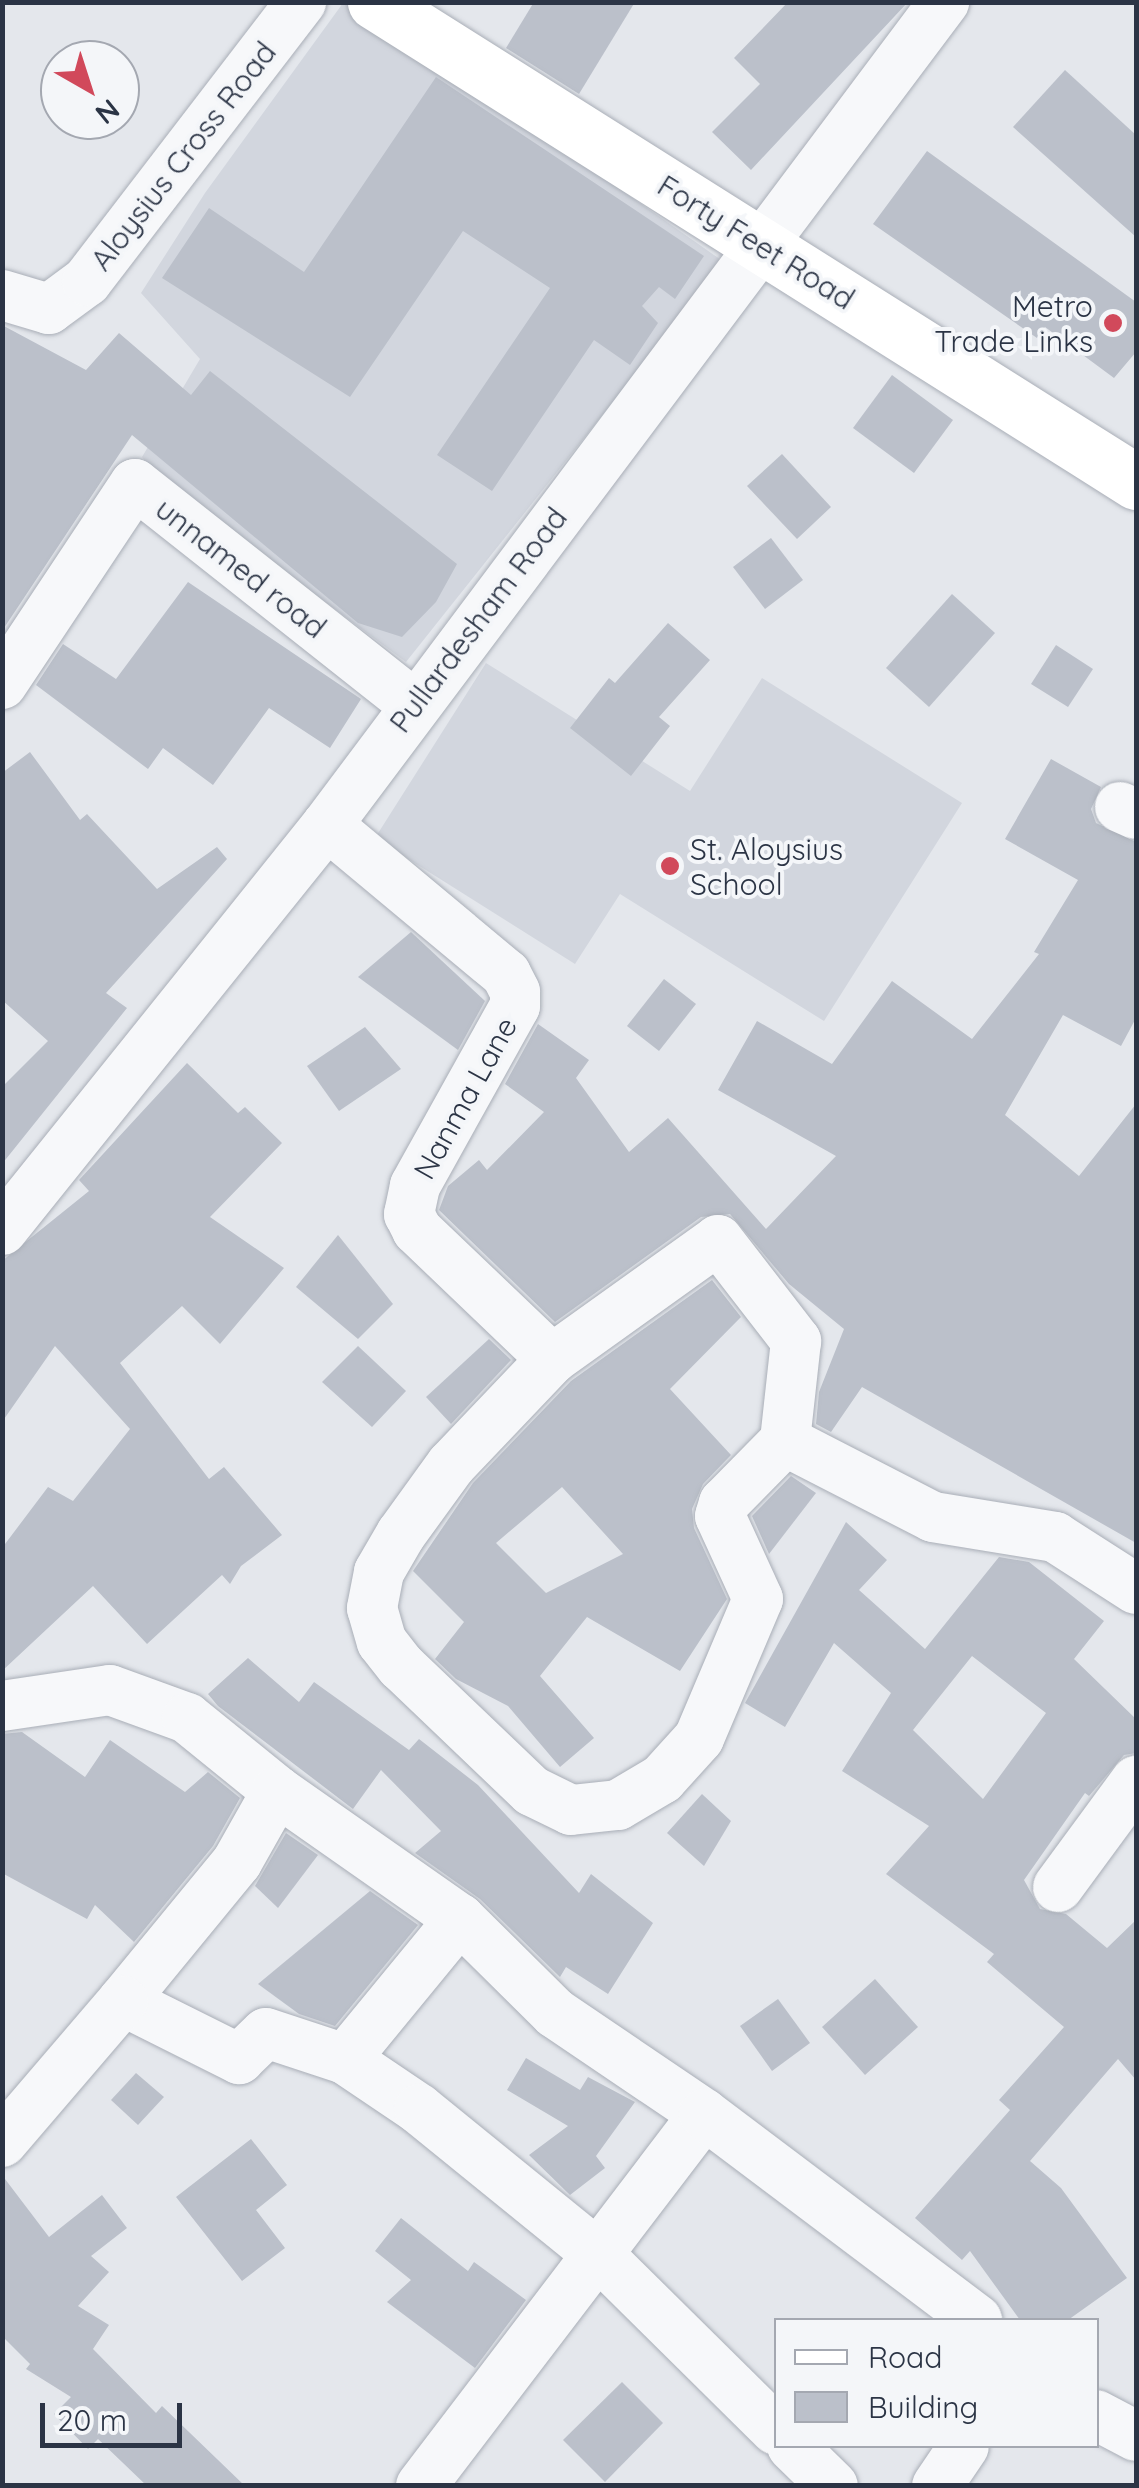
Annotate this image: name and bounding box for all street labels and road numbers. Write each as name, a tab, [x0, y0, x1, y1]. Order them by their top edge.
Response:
street label: Aloysius Cross Road	[83, 35, 283, 277]
street label: Forty Feet Road	[651, 167, 861, 317]
street label: unnamed road	[149, 490, 333, 646]
street label: Pullardesham Road	[382, 501, 574, 739]
street label: Nanma Lane	[406, 1011, 524, 1185]

